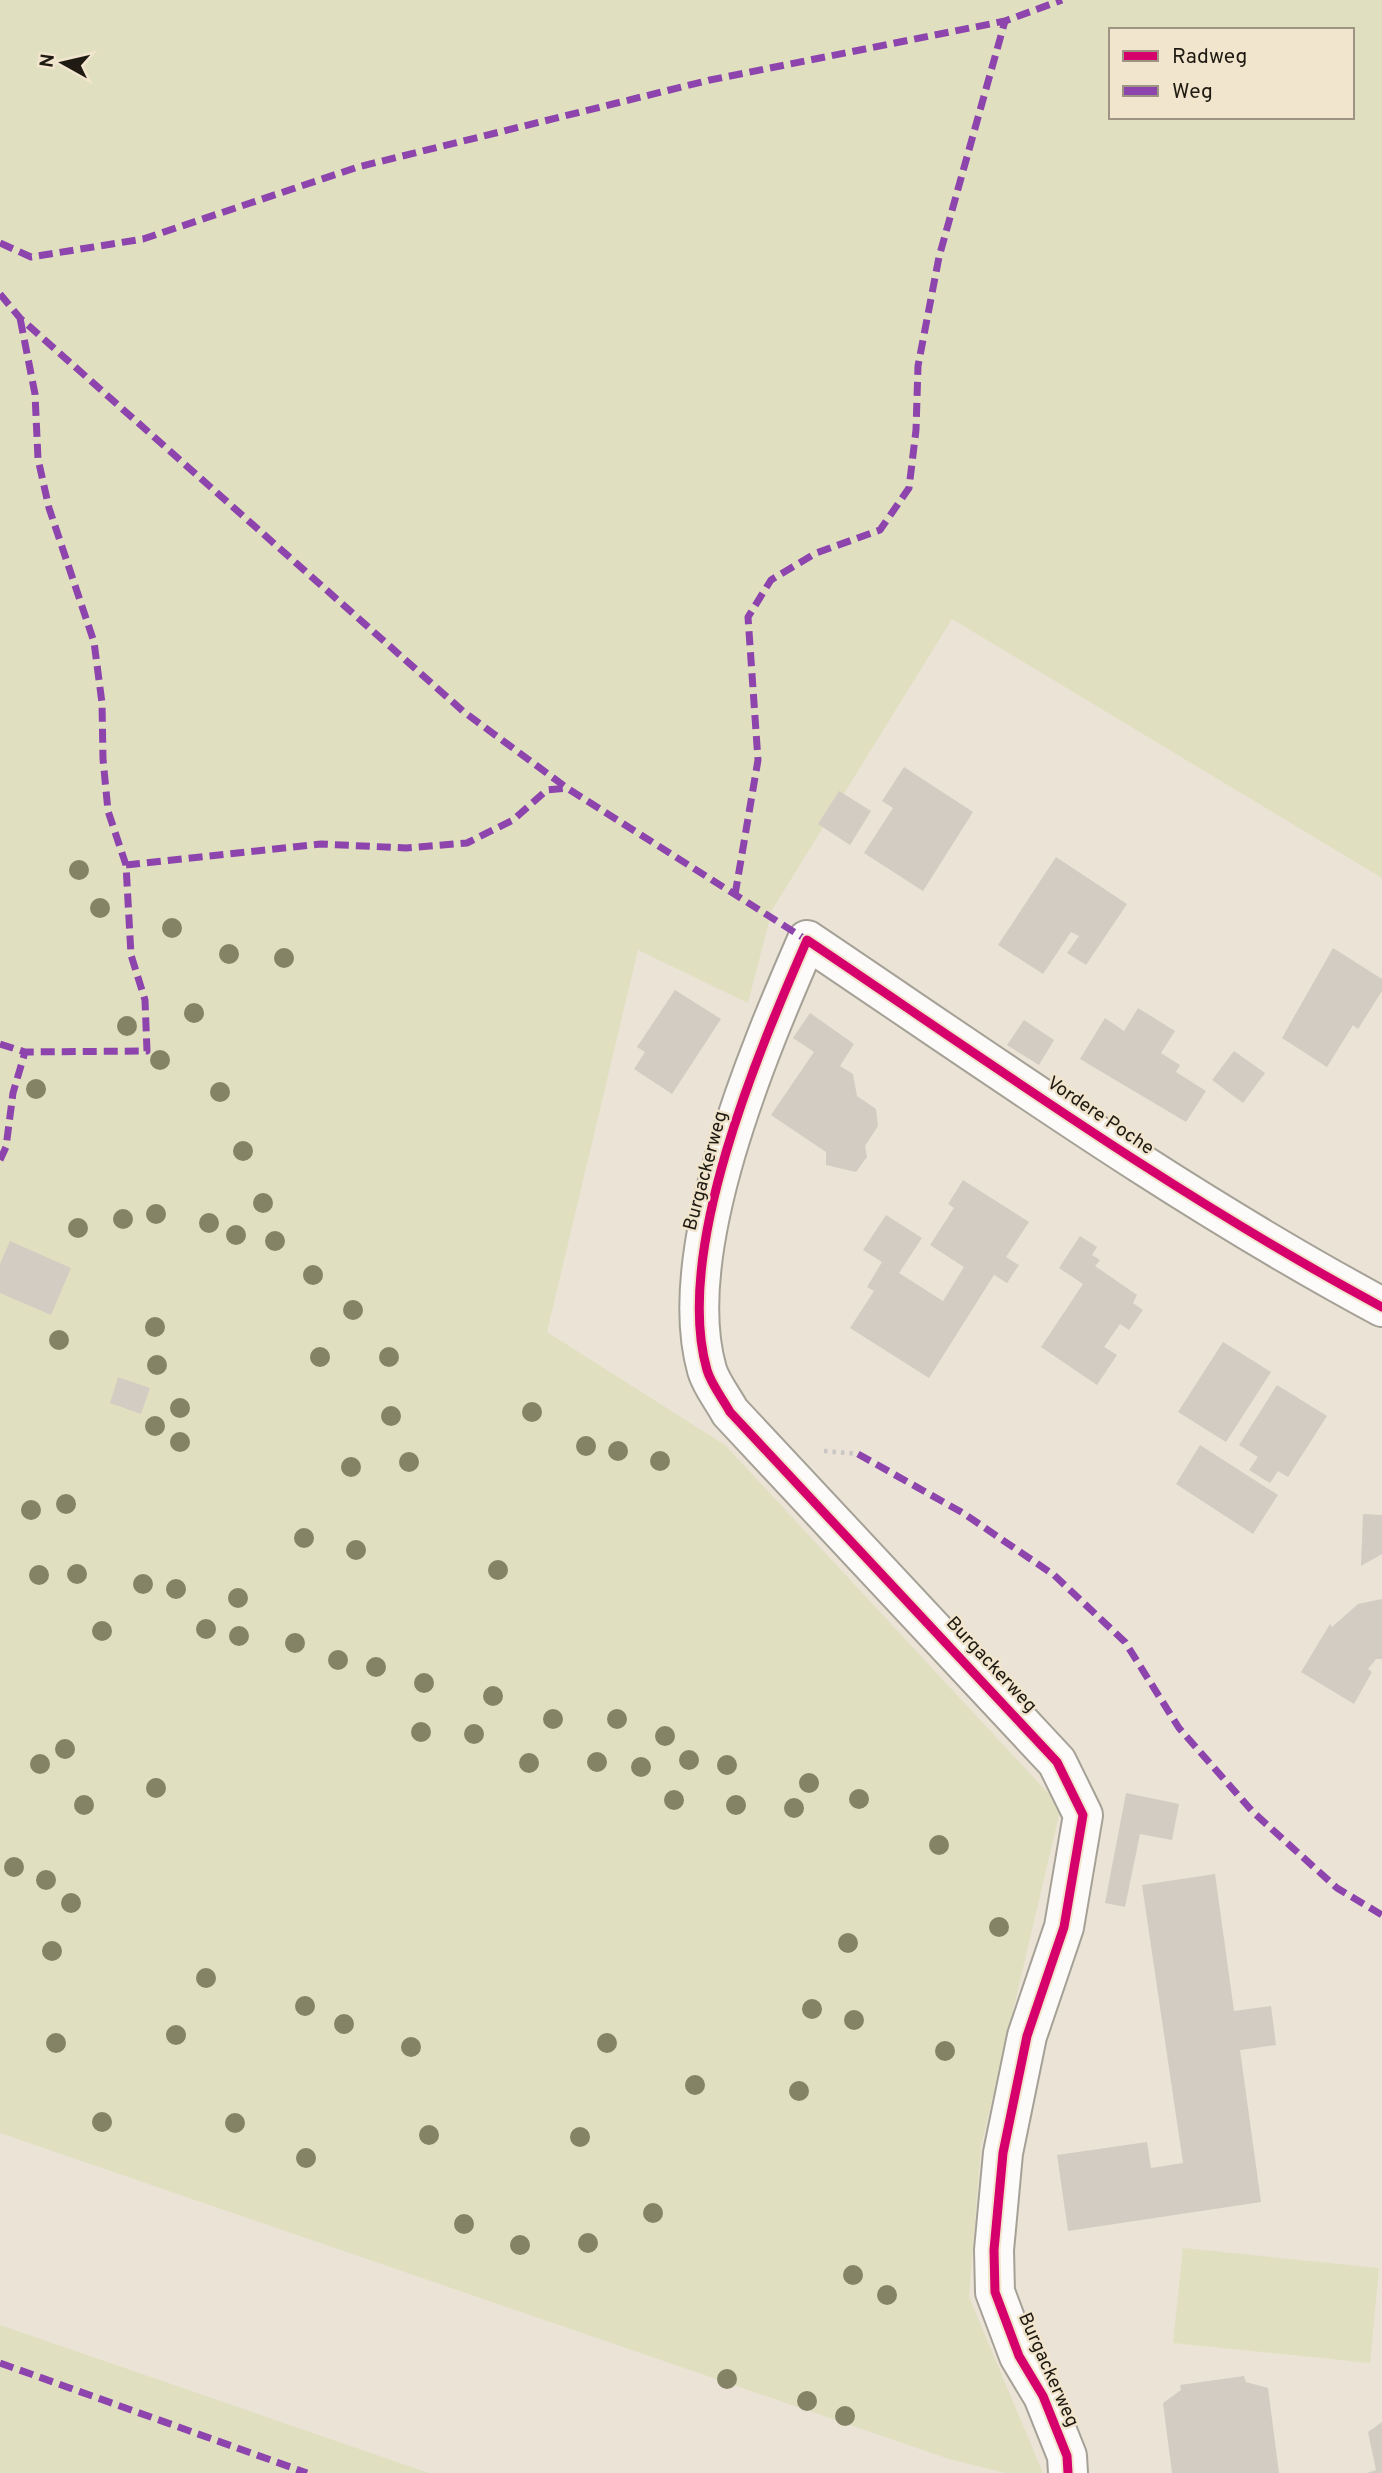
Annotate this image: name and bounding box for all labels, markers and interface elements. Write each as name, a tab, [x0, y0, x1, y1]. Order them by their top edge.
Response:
north arrow	[28, 28, 98, 98]
legend	[1109, 28, 1354, 119]
text: Radweg	[1172, 44, 1247, 71]
text: N	[35, 52, 61, 69]
text: Weg	[1172, 79, 1213, 106]
street label: Vordere Poche	[1042, 1071, 1158, 1161]
street label: Burgackerweg	[679, 1109, 733, 1233]
street label: Burgackerweg	[940, 1612, 1042, 1718]
street label: Burgackerweg	[1012, 2309, 1084, 2431]

